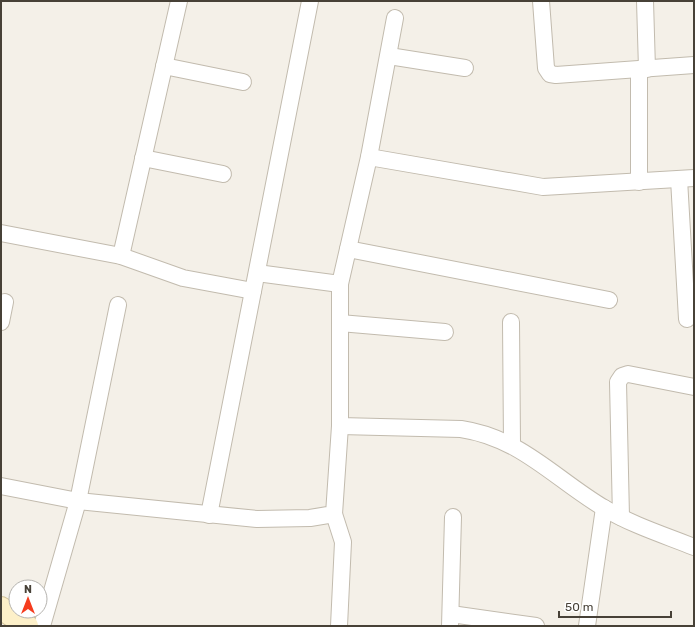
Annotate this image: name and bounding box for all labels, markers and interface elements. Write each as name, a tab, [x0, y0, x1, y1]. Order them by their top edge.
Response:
north arrow	[8, 579, 48, 619]
text: N	[24, 583, 32, 596]
scale bar	[559, 593, 671, 619]
text: 50 m	[565, 600, 593, 614]

